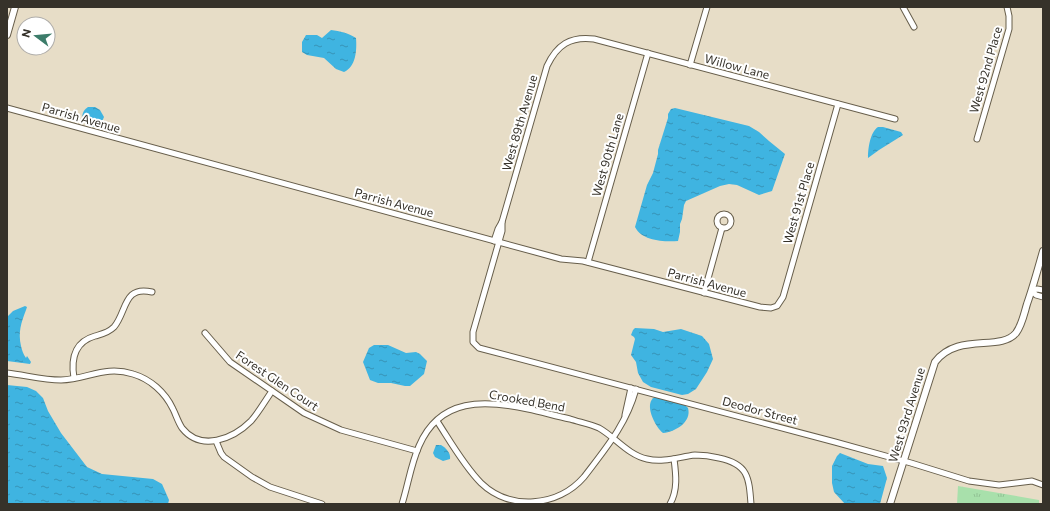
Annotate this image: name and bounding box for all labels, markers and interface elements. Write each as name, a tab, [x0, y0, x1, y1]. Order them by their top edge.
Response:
north arrow	[16, 16, 56, 56]
street label: West 92nd Place	[966, 25, 1004, 115]
text: N	[19, 27, 33, 39]
street label: Willow Lane	[703, 51, 771, 81]
street label: West 89th Avenue	[499, 73, 539, 172]
street label: Parrish Avenue	[40, 99, 122, 135]
street label: West 90th Lane	[588, 111, 626, 198]
street label: West 91st Place	[780, 160, 816, 245]
street label: Parrish Avenue	[353, 185, 435, 219]
street label: Parrish Avenue	[666, 265, 748, 299]
street label: Forest Glen Court	[234, 347, 322, 413]
street label: West 93rd Avenue	[885, 366, 927, 464]
street label: Crooked Bend	[488, 386, 566, 414]
street label: Deodor Street	[721, 393, 800, 427]

